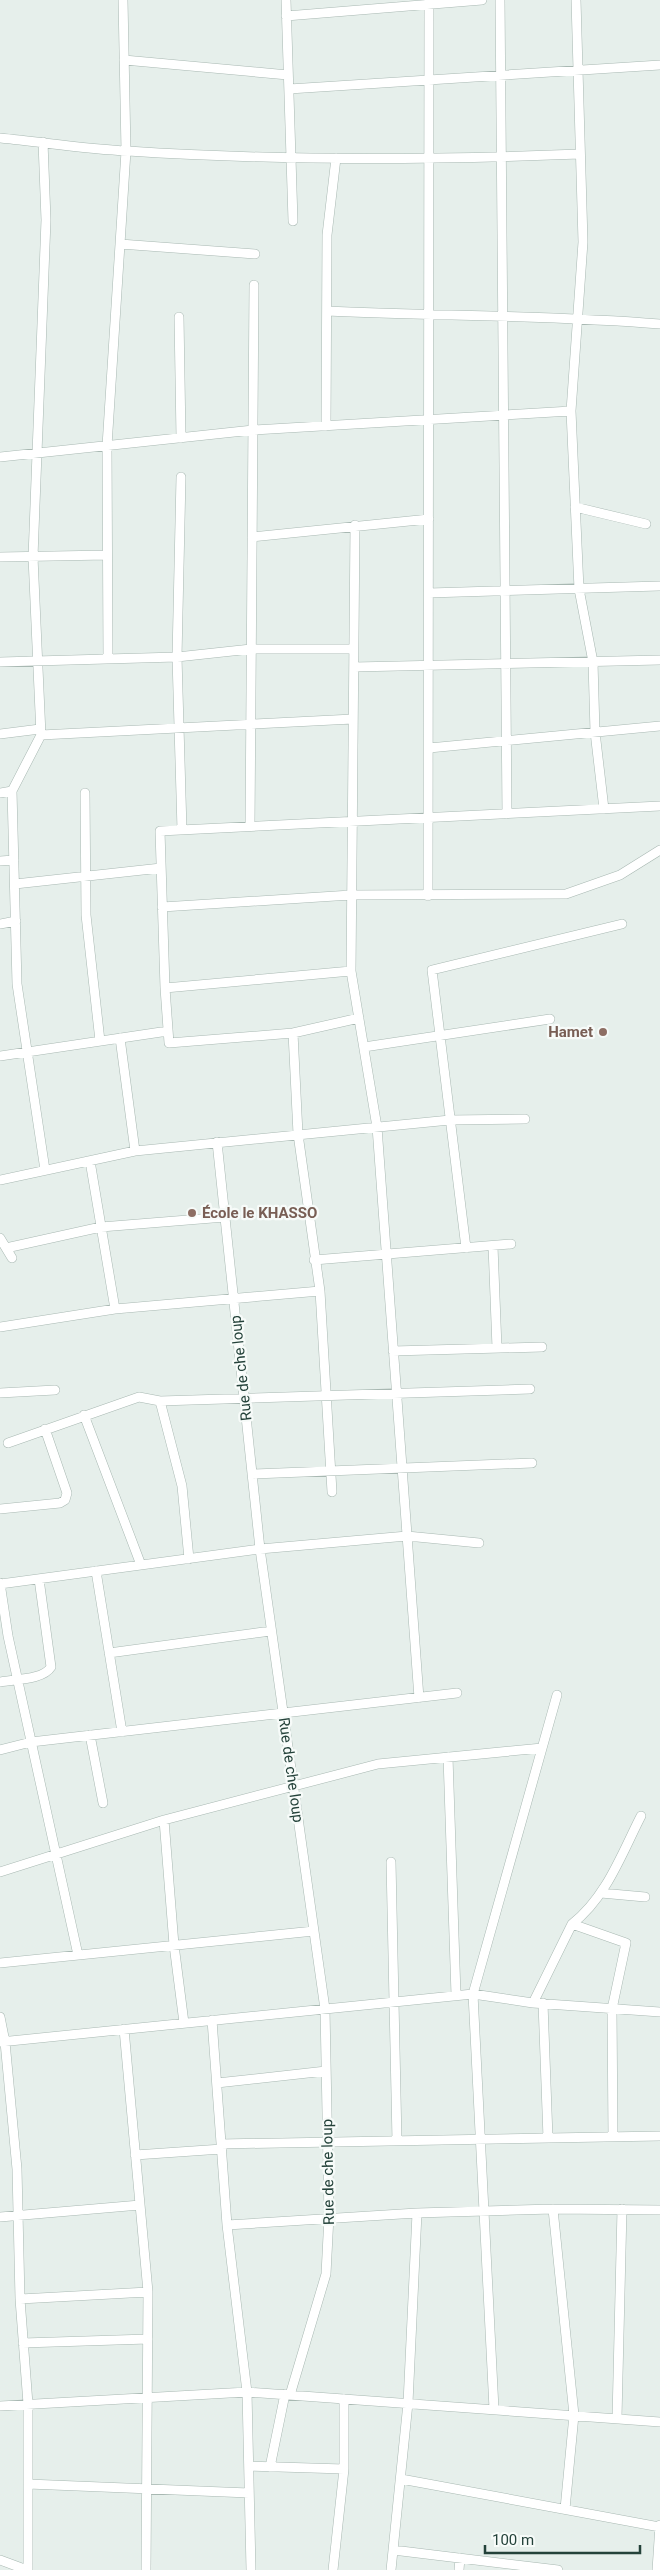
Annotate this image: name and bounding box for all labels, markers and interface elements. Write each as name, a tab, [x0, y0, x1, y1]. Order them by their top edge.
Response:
place label: Hamet	[548, 1023, 593, 1041]
marker: Hamet	[597, 1026, 609, 1038]
place label: École le KHASSO	[202, 1204, 317, 1222]
marker: École le KHASSO	[186, 1207, 198, 1219]
street label: Rue de che loup	[227, 1314, 255, 1422]
street label: Rue de che loup	[275, 1716, 307, 1824]
street label: Rue de che loup	[318, 2119, 338, 2225]
scale bar	[485, 2522, 640, 2554]
text: 100 m	[492, 2531, 534, 2549]

